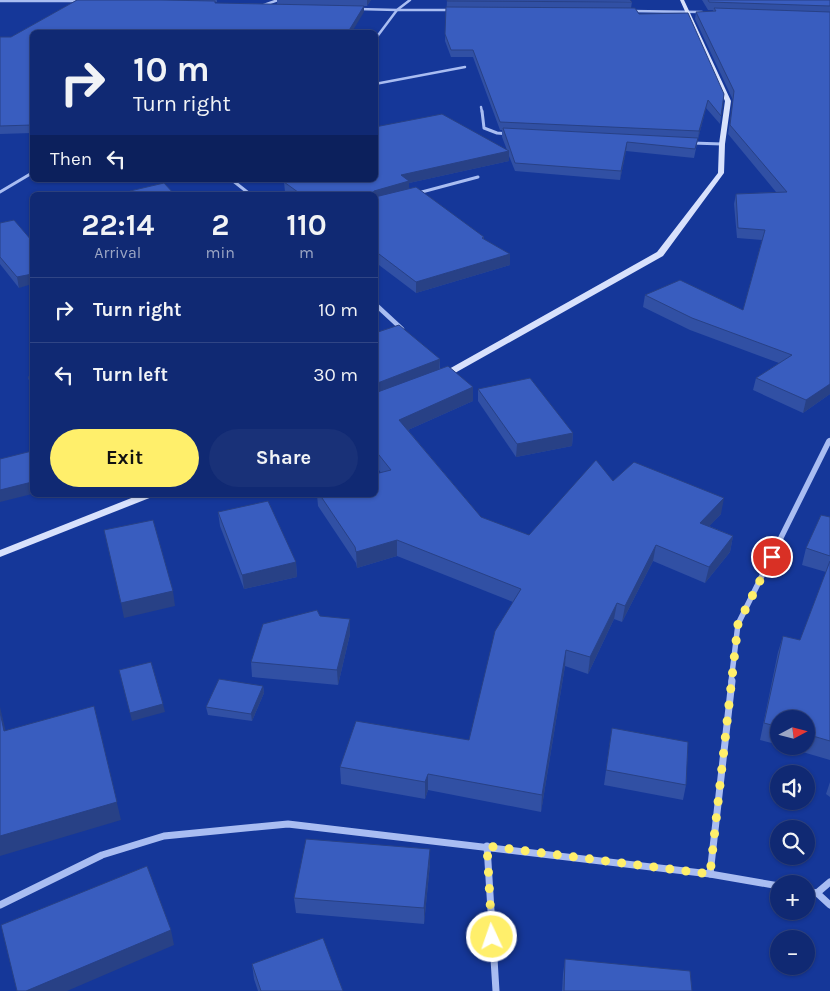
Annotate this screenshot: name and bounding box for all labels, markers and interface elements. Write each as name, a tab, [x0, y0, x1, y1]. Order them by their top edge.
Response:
text: 10 m	[133, 49, 210, 90]
icon: right	[50, 50, 115, 115]
text: Turn right	[133, 91, 231, 117]
icon: left	[102, 145, 130, 173]
text: Then	[50, 148, 92, 170]
text: 22:14	[81, 207, 154, 243]
text: 2	[211, 207, 229, 243]
text: 110	[286, 207, 327, 243]
text: Arrival	[94, 243, 141, 262]
text: min	[206, 243, 235, 262]
text: m	[299, 243, 314, 262]
icon: right	[50, 296, 78, 324]
text: Turn right	[93, 299, 182, 321]
text: 10 m	[318, 299, 358, 321]
icon: left	[50, 361, 78, 389]
text: Turn left	[93, 364, 168, 386]
text: 30 m	[313, 364, 358, 386]
button: Exit	[50, 429, 199, 487]
button: Share	[209, 429, 358, 487]
pin	[751, 536, 793, 578]
icon: arrive	[758, 543, 786, 571]
north arrow	[770, 710, 815, 755]
map controls	[770, 710, 815, 975]
button: sound	[770, 765, 815, 810]
button: search	[770, 820, 815, 865]
button: +	[770, 875, 815, 920]
position arrow	[465, 910, 517, 962]
button: −	[770, 930, 815, 975]

